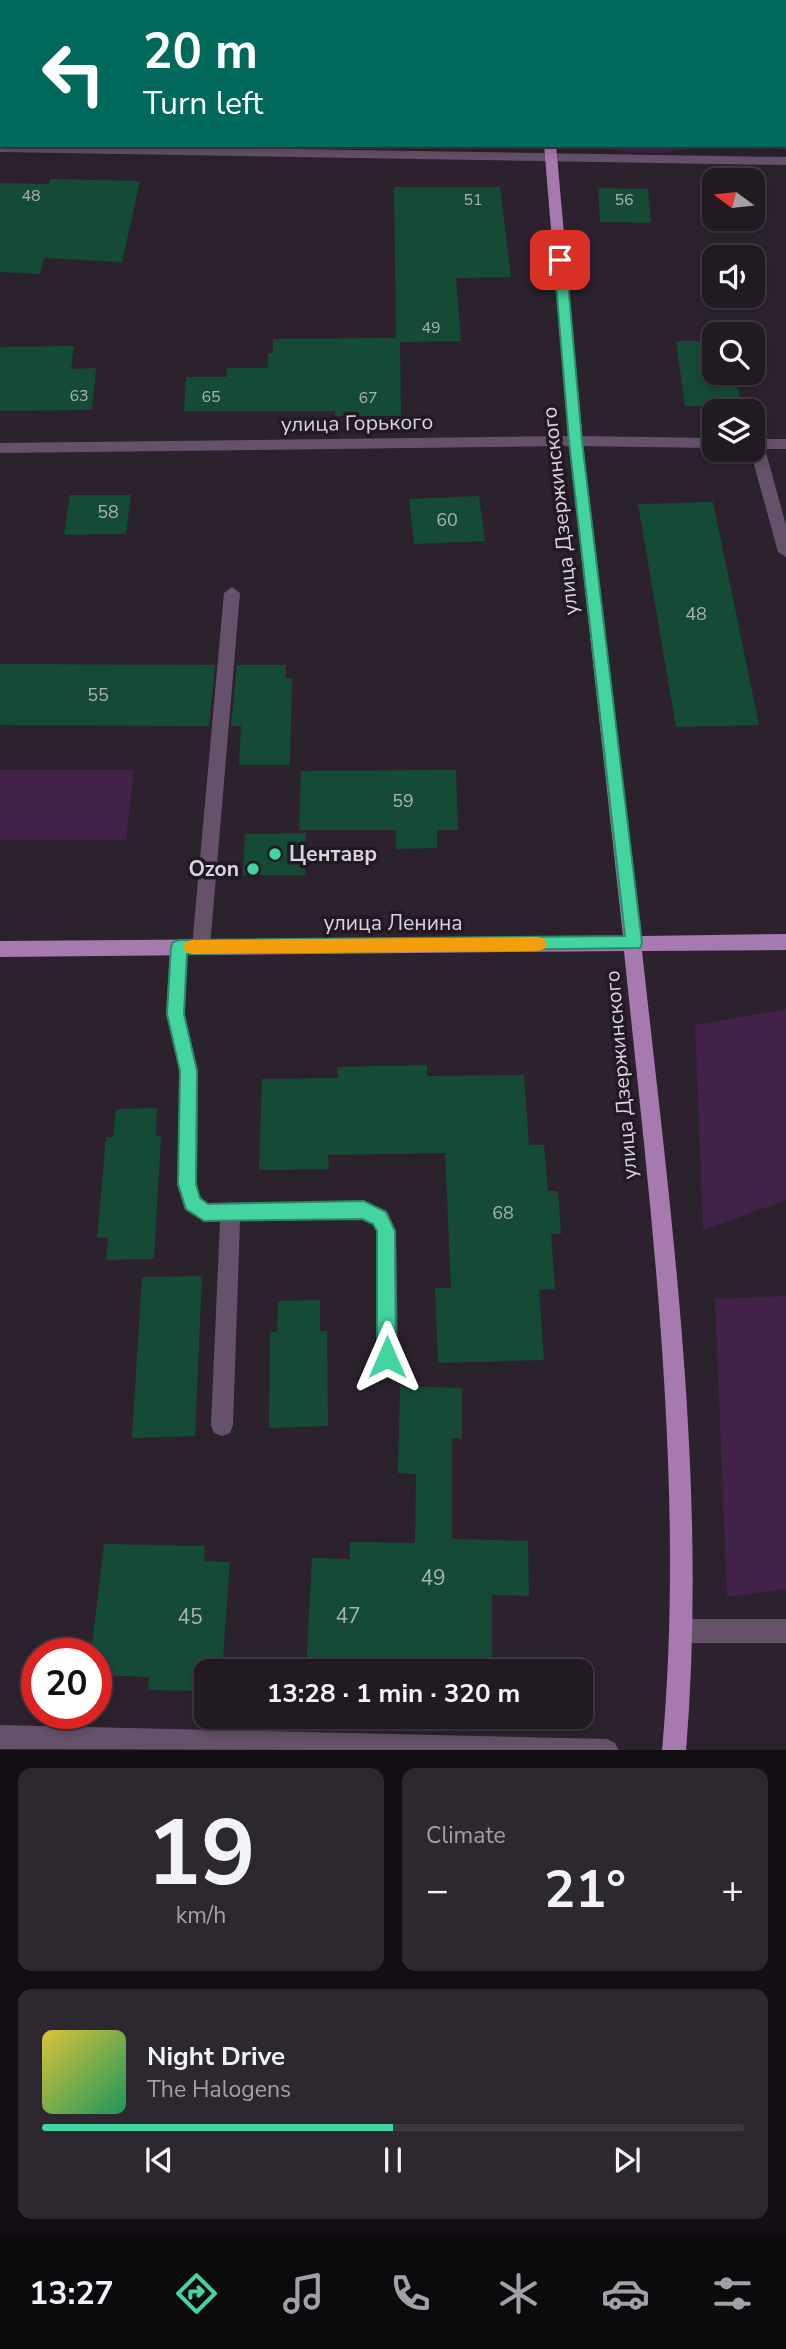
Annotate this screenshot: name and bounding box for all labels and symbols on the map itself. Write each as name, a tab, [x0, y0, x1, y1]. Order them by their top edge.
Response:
north arrow	[702, 168, 765, 231]
house number: 48	[21, 185, 41, 207]
house number: 51	[463, 189, 483, 211]
house number: 56	[614, 189, 634, 211]
pin	[530, 230, 590, 290]
house number: 49	[421, 317, 441, 339]
house number: 63	[69, 385, 89, 407]
house number: 65	[201, 386, 221, 408]
house number: 67	[358, 387, 378, 409]
street label: улица Дзержинского	[535, 405, 585, 617]
street label: улица Горького	[281, 408, 433, 438]
house number: 58	[97, 500, 119, 524]
house number: 60	[436, 508, 458, 532]
house number: 48	[685, 602, 707, 626]
house number: 55	[87, 683, 109, 707]
house number: 59	[392, 789, 414, 813]
place label: Центавр	[289, 840, 377, 868]
marker: Центавр	[267, 846, 283, 862]
place label: Ozon	[188, 855, 239, 883]
marker: Ozon	[245, 861, 261, 877]
street label: улица Ленина	[323, 909, 463, 937]
street label: улица Дзержинского	[598, 969, 644, 1181]
house number: 68	[492, 1201, 514, 1225]
position arrow	[350, 1320, 424, 1394]
house number: 49	[420, 1564, 446, 1592]
house number: 47	[335, 1602, 361, 1630]
house number: 45	[177, 1603, 203, 1631]
speed limit sign: 20	[21, 1638, 112, 1729]

